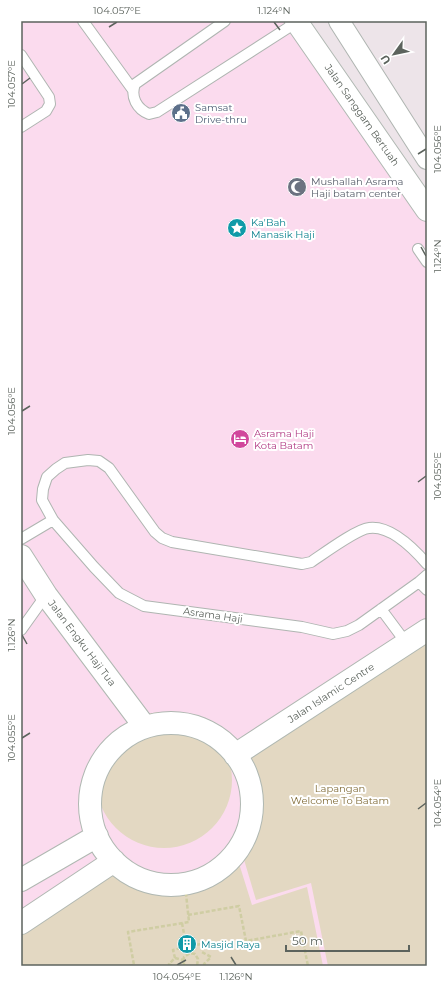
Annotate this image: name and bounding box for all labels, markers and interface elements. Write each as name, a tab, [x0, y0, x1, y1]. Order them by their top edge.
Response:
text: 104.057°E	[93, 4, 141, 17]
text: 1.124°N	[257, 4, 291, 17]
north arrow	[374, 34, 414, 74]
text: U	[377, 52, 394, 67]
text: 104.057°E	[5, 60, 18, 108]
street label: Jalan Sanggam Bertuah	[321, 61, 402, 169]
place label: Samsat Drive-thru	[195, 101, 247, 126]
public building icon: Samsat Drive-thru	[170, 102, 192, 124]
text: 104.056°E	[431, 125, 444, 173]
place label: Mushallah Asrama Haji batam center	[311, 175, 403, 200]
mosque icon: Mushallah Asrama Haji batam center	[286, 176, 308, 198]
place label: Ka'Bah Manasik Haji	[251, 216, 315, 241]
place icon: Ka'Bah Manasik Haji	[226, 217, 248, 239]
text: 1.124°N	[431, 239, 444, 273]
text: 104.056°E	[5, 387, 18, 435]
place label: Asrama Haji Kota Batam	[254, 427, 314, 452]
hotel icon: Asrama Haji Kota Batam	[229, 428, 251, 450]
text: 104.055°E	[431, 452, 444, 500]
street label: Jalan Engku Haji Tua	[45, 596, 119, 689]
street label: Asrama Haji	[182, 604, 244, 626]
text: 1.126°N	[5, 618, 18, 652]
street label: Jalan Islamic Centre	[284, 660, 377, 726]
text: 104.055°E	[5, 714, 18, 762]
text: 104.054°E	[431, 778, 444, 827]
park label: Lapangan Welcome To Batam	[291, 782, 389, 807]
scale bar	[286, 927, 409, 953]
building icon: Masjid Raya	[176, 933, 198, 955]
text: 50 m	[292, 933, 323, 948]
place label: Masjid Raya	[201, 938, 260, 951]
text: 104.054°E	[153, 970, 202, 983]
text: 1.126°N	[219, 970, 253, 983]

